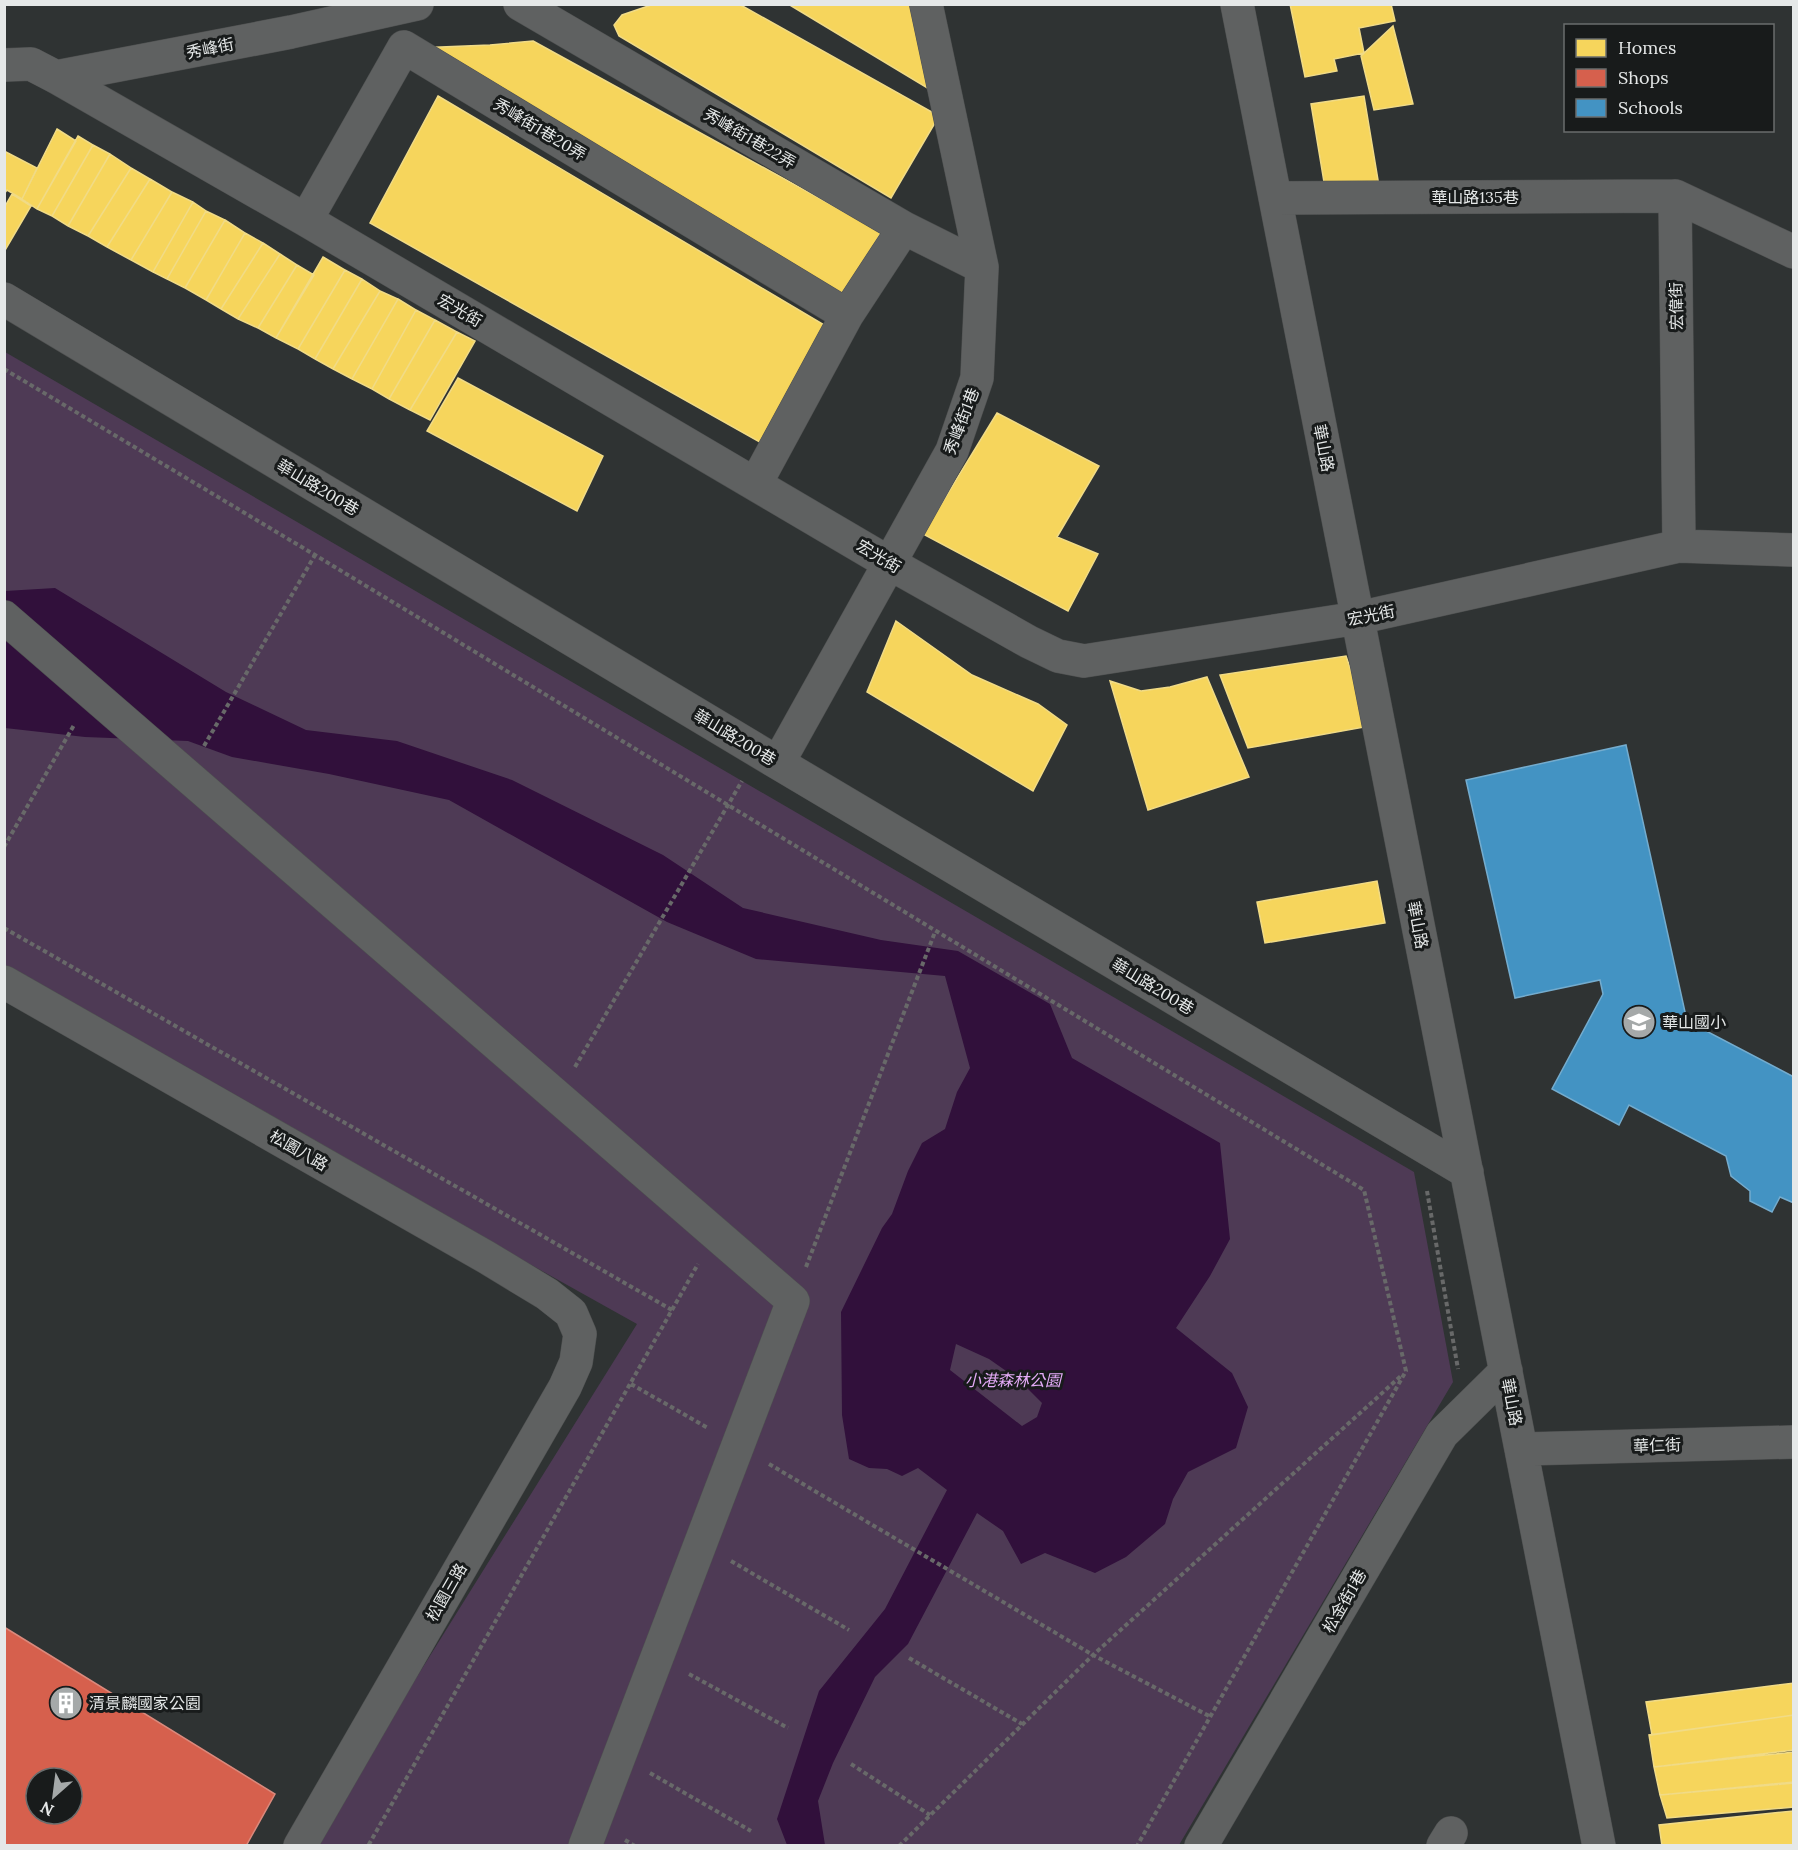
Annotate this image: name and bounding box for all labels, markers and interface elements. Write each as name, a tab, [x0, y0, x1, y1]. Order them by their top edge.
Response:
legend	[1564, 24, 1774, 132]
street label: 秀峰街	[185, 34, 235, 62]
text: Homes	[1618, 36, 1676, 59]
text: Shops	[1618, 66, 1669, 89]
street label: 秀峰街1巷20弄	[490, 94, 590, 164]
text: Schools	[1618, 96, 1683, 119]
street label: 秀峰街1巷22弄	[700, 104, 800, 172]
street label: 華山路135巷	[1431, 187, 1519, 207]
street label: 宏偉街	[1666, 282, 1686, 330]
street label: 宏光街	[434, 289, 486, 331]
street label: 秀峰街1巷	[939, 385, 983, 457]
street label: 華山路	[1310, 423, 1338, 473]
street label: 華山路200巷	[273, 455, 363, 519]
street label: 宏光街	[853, 535, 905, 577]
street label: 宏光街	[1346, 601, 1396, 629]
street label: 華山路200巷	[690, 705, 780, 769]
street label: 華山路	[1404, 900, 1432, 950]
street label: 華山路200巷	[1108, 954, 1198, 1018]
school or university icon: 華山國小	[1621, 1004, 1657, 1040]
place label: 華山國小	[1662, 1012, 1726, 1032]
street label: 松園八路	[266, 1125, 332, 1175]
park label: 小港森林公園	[965, 1370, 1063, 1390]
street label: 華山路	[1498, 1377, 1526, 1427]
street label: 華仁街	[1633, 1434, 1681, 1456]
street label: 松園三路	[421, 1559, 471, 1625]
street label: 松金街1巷	[1318, 1566, 1370, 1636]
building icon: 清景麟國家公園	[48, 1685, 84, 1721]
place label: 清景麟國家公園	[89, 1693, 201, 1713]
north arrow	[24, 1766, 84, 1826]
text: N	[37, 1798, 57, 1821]

